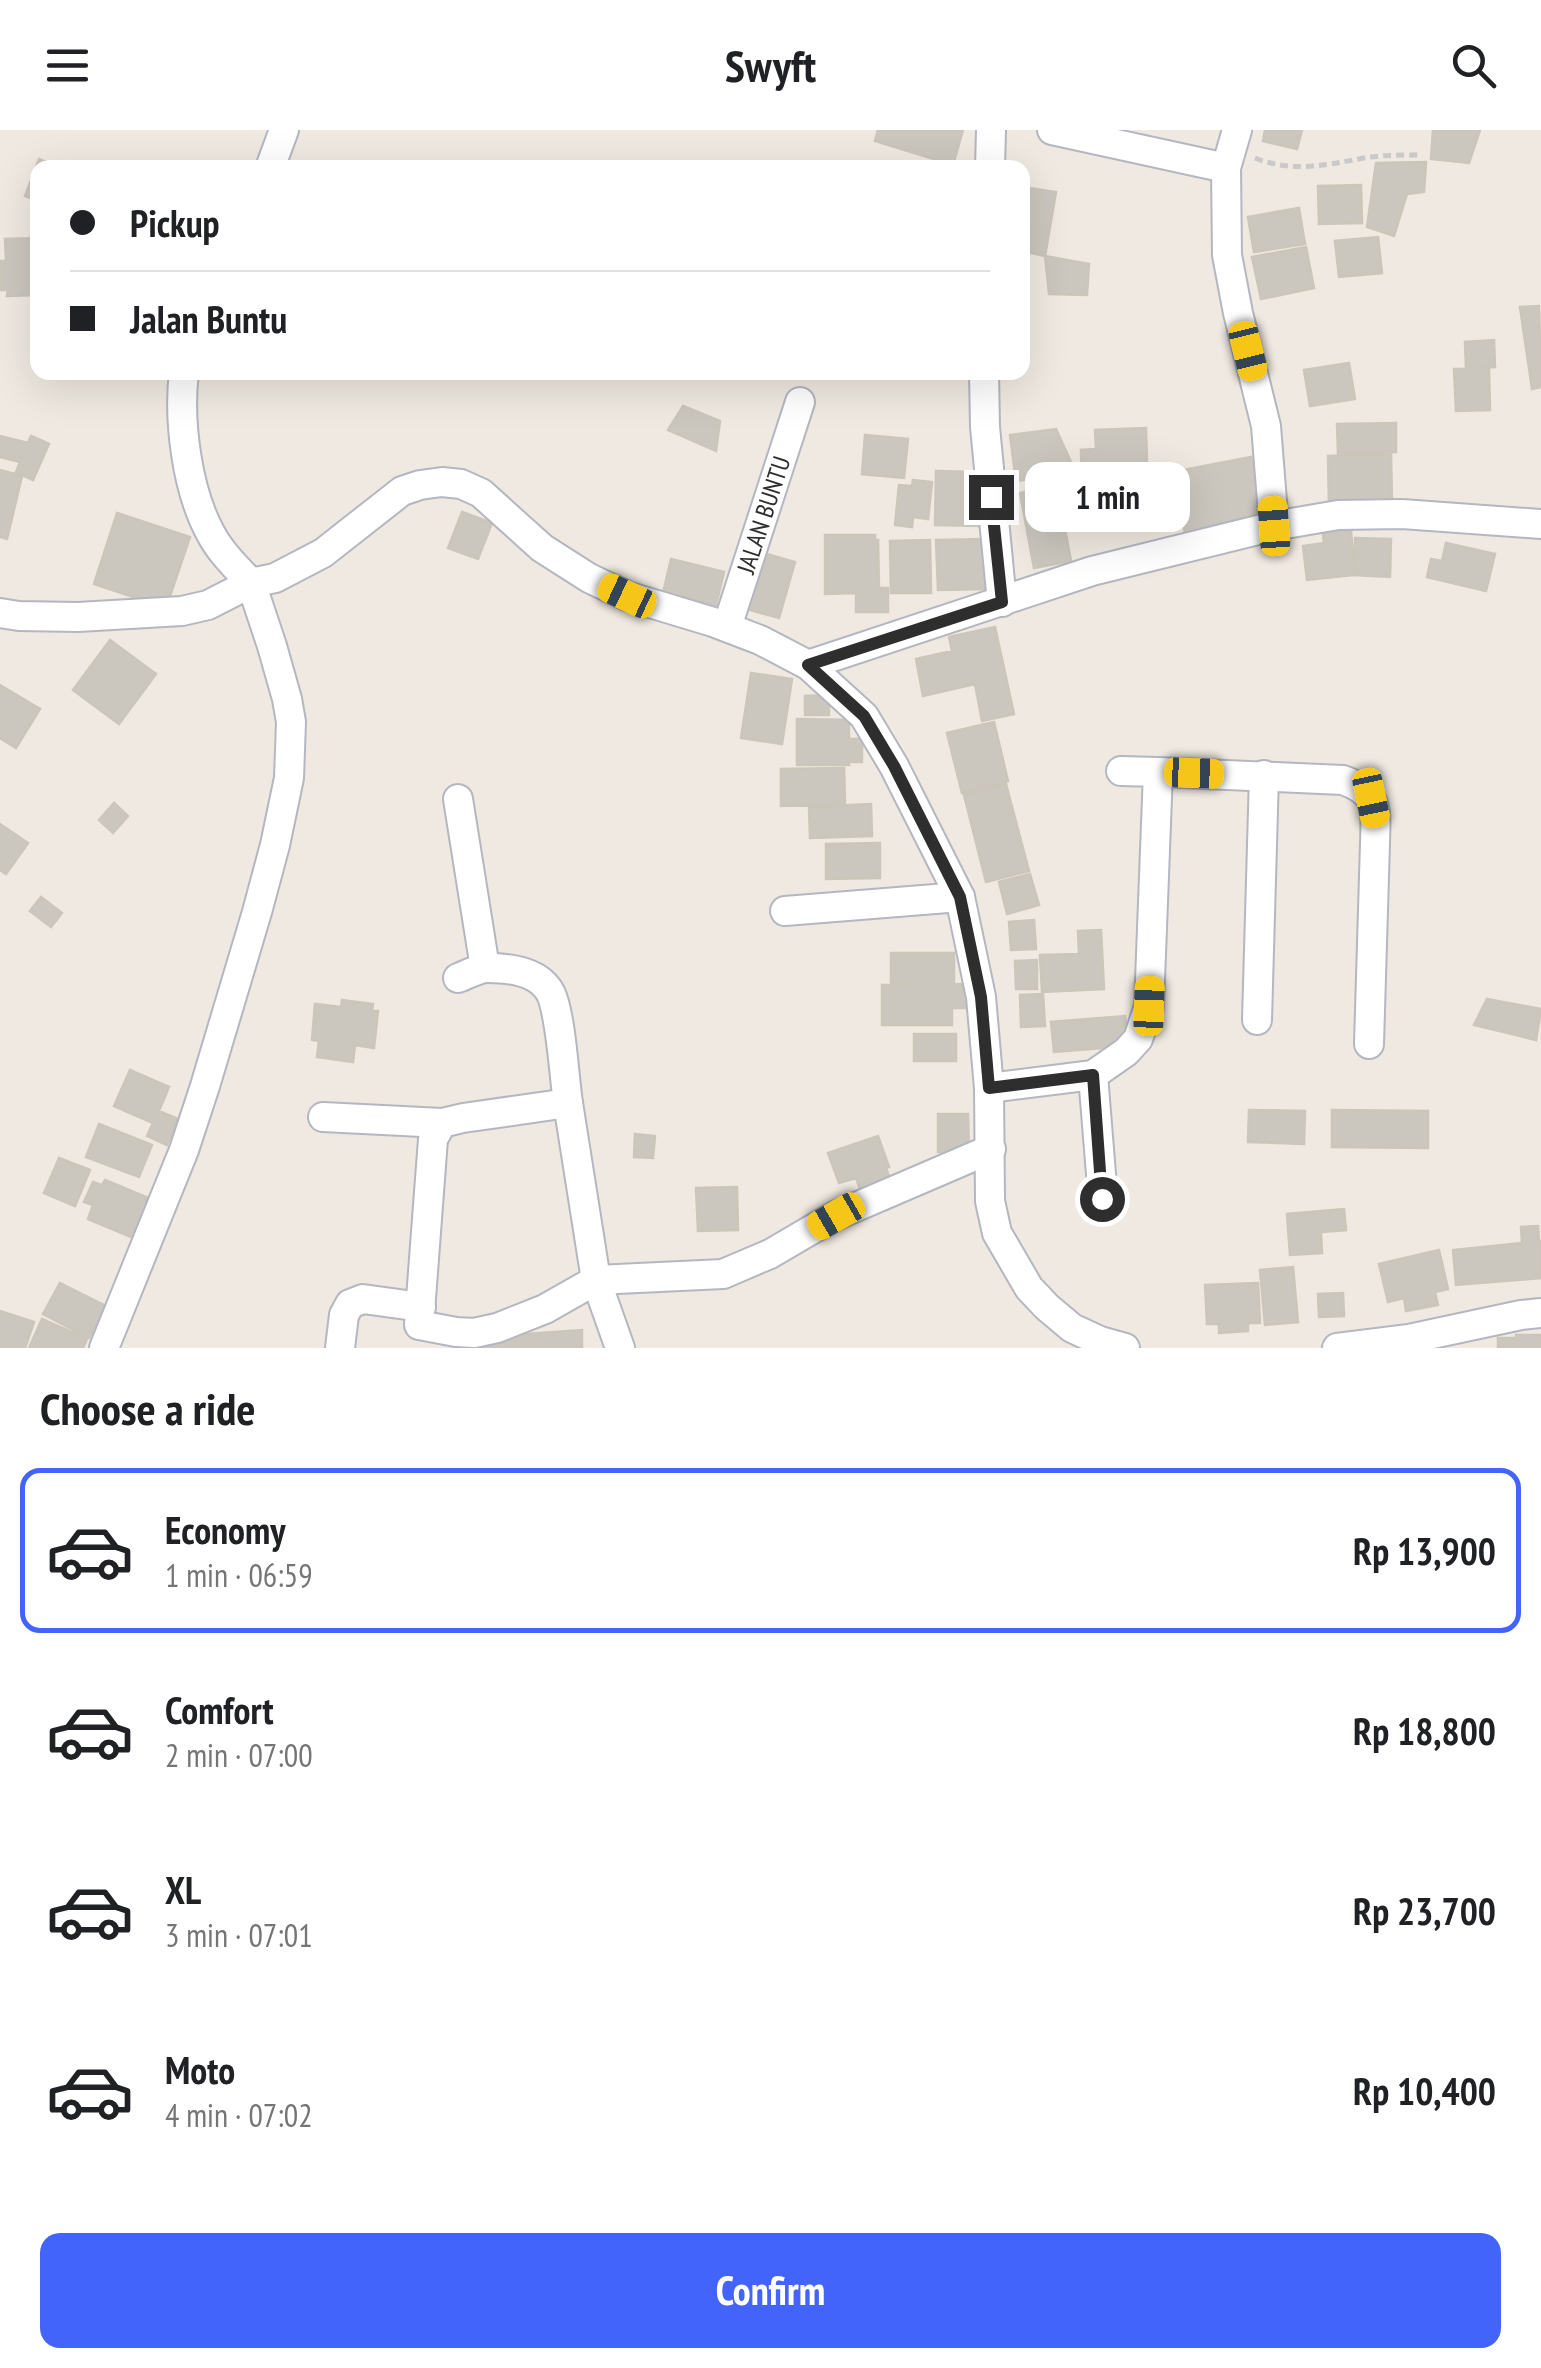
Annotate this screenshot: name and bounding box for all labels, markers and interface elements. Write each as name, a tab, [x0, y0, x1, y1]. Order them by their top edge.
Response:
text: Swyft	[725, 36, 816, 94]
icon: menu	[40, 38, 95, 93]
icon: search	[1446, 38, 1501, 93]
text: Pickup	[130, 198, 220, 247]
text: Jalan Buntu	[130, 294, 287, 343]
car	[1226, 318, 1270, 384]
street label: JALAN BUNTU	[729, 452, 797, 578]
callout: 1 min	[1026, 462, 1191, 532]
route end	[969, 475, 1014, 520]
text: 1 min	[1075, 476, 1140, 518]
car	[1257, 495, 1291, 557]
car	[593, 570, 661, 622]
car	[1163, 757, 1225, 789]
car	[1350, 766, 1392, 830]
car	[1133, 975, 1165, 1037]
route start	[1080, 1177, 1125, 1222]
car	[803, 1188, 869, 1244]
text: Choose a ride	[40, 1379, 255, 1437]
text: Economy	[165, 1505, 285, 1554]
icon: car	[45, 1506, 135, 1596]
text: Rp 13,900	[1353, 1526, 1496, 1575]
text: 1 min · 06:59	[165, 1554, 313, 1596]
text: Comfort	[165, 1685, 274, 1734]
icon: car	[45, 1686, 135, 1776]
text: Rp 18,800	[1353, 1706, 1496, 1755]
text: 2 min · 07:00	[165, 1734, 313, 1776]
text: XL	[165, 1865, 201, 1914]
icon: car	[45, 1866, 135, 1956]
text: Rp 23,700	[1353, 1886, 1496, 1935]
text: 3 min · 07:01	[165, 1914, 313, 1956]
text: Moto	[165, 2045, 235, 2094]
icon: car	[45, 2046, 135, 2136]
text: Rp 10,400	[1353, 2066, 1496, 2115]
text: 4 min · 07:02	[165, 2094, 313, 2136]
button: Confirm	[40, 2233, 1501, 2348]

